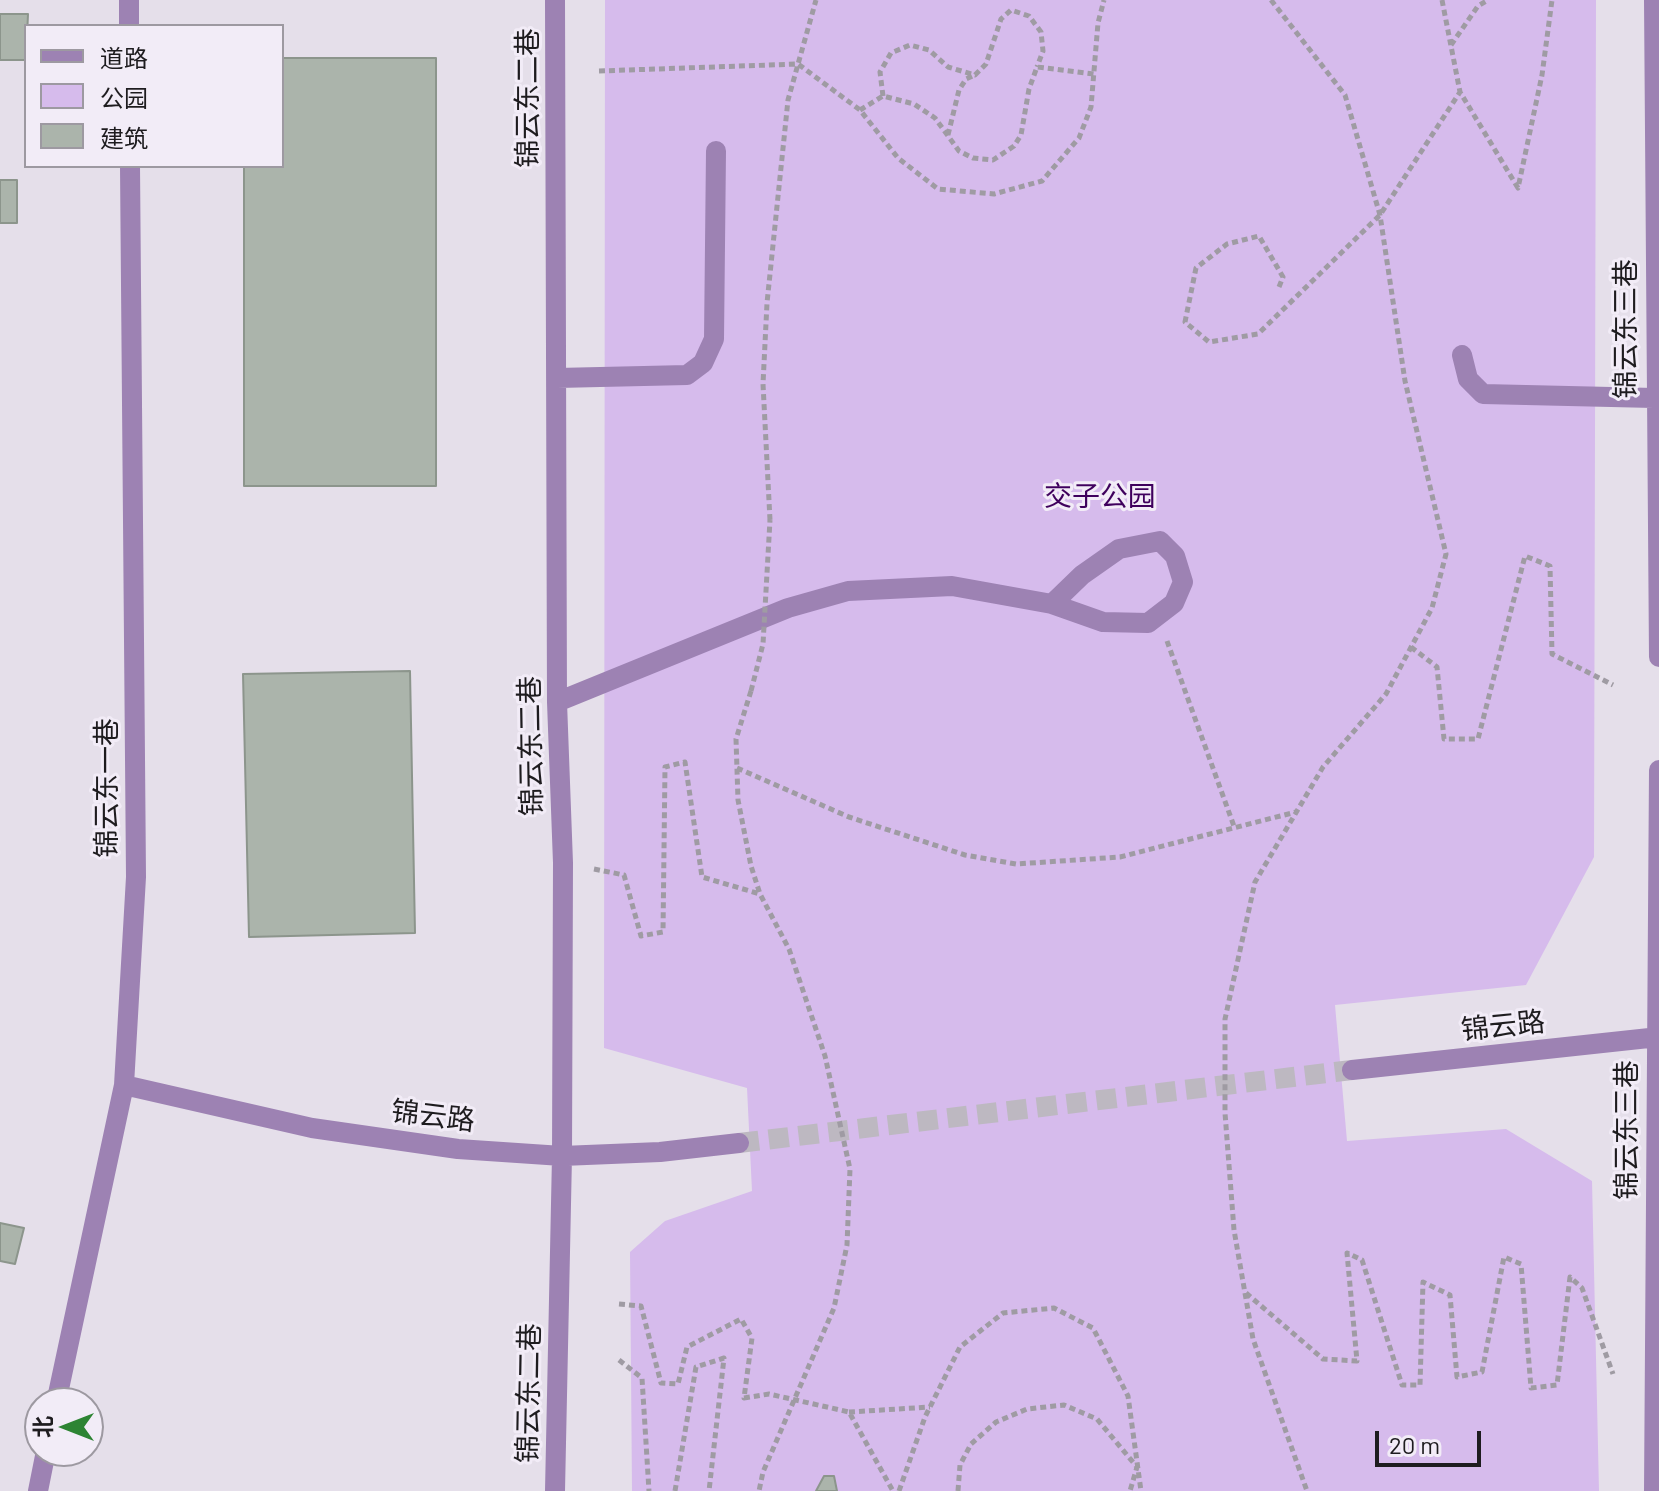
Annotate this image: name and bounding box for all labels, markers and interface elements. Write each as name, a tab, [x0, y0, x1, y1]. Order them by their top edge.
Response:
legend	[24, 24, 284, 168]
street label: 锦云东二巷	[511, 28, 545, 168]
text: 道路	[100, 43, 148, 72]
text: 公园	[100, 83, 148, 112]
text: 建筑	[100, 123, 148, 152]
street label: 锦云东三巷	[1609, 259, 1643, 399]
park label: 交子公园	[1044, 480, 1156, 514]
street label: 锦云东二巷	[513, 676, 549, 816]
street label: 锦云东一巷	[90, 718, 124, 858]
street label: 锦云路	[1459, 1005, 1547, 1047]
street label: 锦云东三巷	[1610, 1060, 1644, 1200]
street label: 锦云路	[389, 1094, 477, 1138]
street label: 锦云东二巷	[511, 1323, 547, 1463]
north arrow	[24, 1387, 104, 1467]
scale bar	[1379, 1415, 1485, 1465]
text: 北	[29, 1416, 55, 1438]
text: 20 m	[1389, 1430, 1440, 1459]

